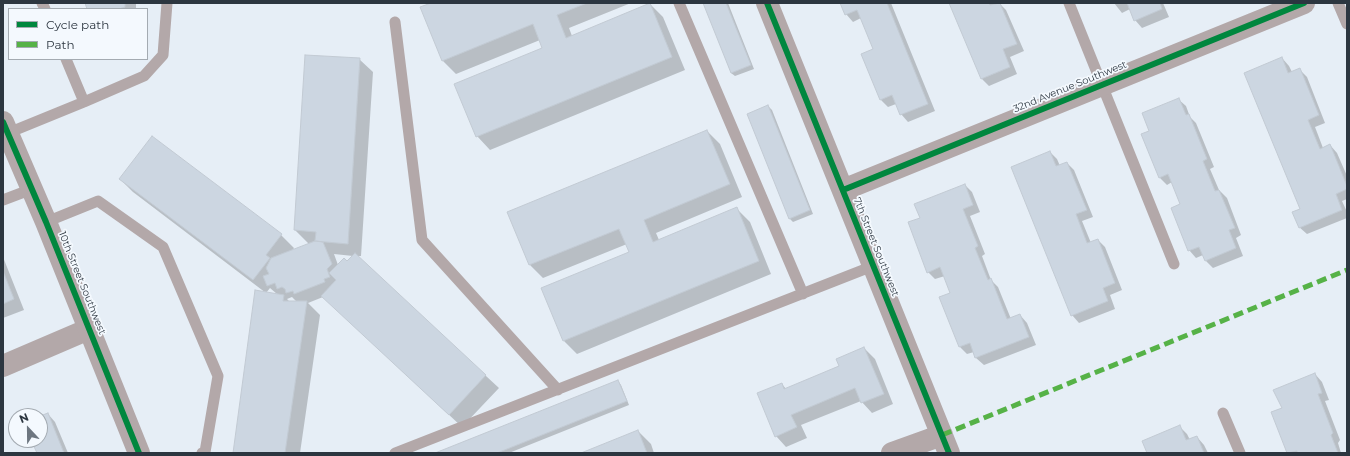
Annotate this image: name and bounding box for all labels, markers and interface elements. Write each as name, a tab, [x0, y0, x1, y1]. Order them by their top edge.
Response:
legend	[8, 8, 148, 60]
text: Cycle path	[46, 17, 109, 32]
text: Path	[46, 37, 75, 52]
street label: 32nd Avenue Southwest	[1012, 59, 1128, 115]
street label: 7th Street Southwest	[851, 196, 901, 298]
street label: 10th Street Southwest	[56, 230, 108, 336]
north arrow	[8, 408, 48, 448]
text: N	[17, 410, 31, 426]

